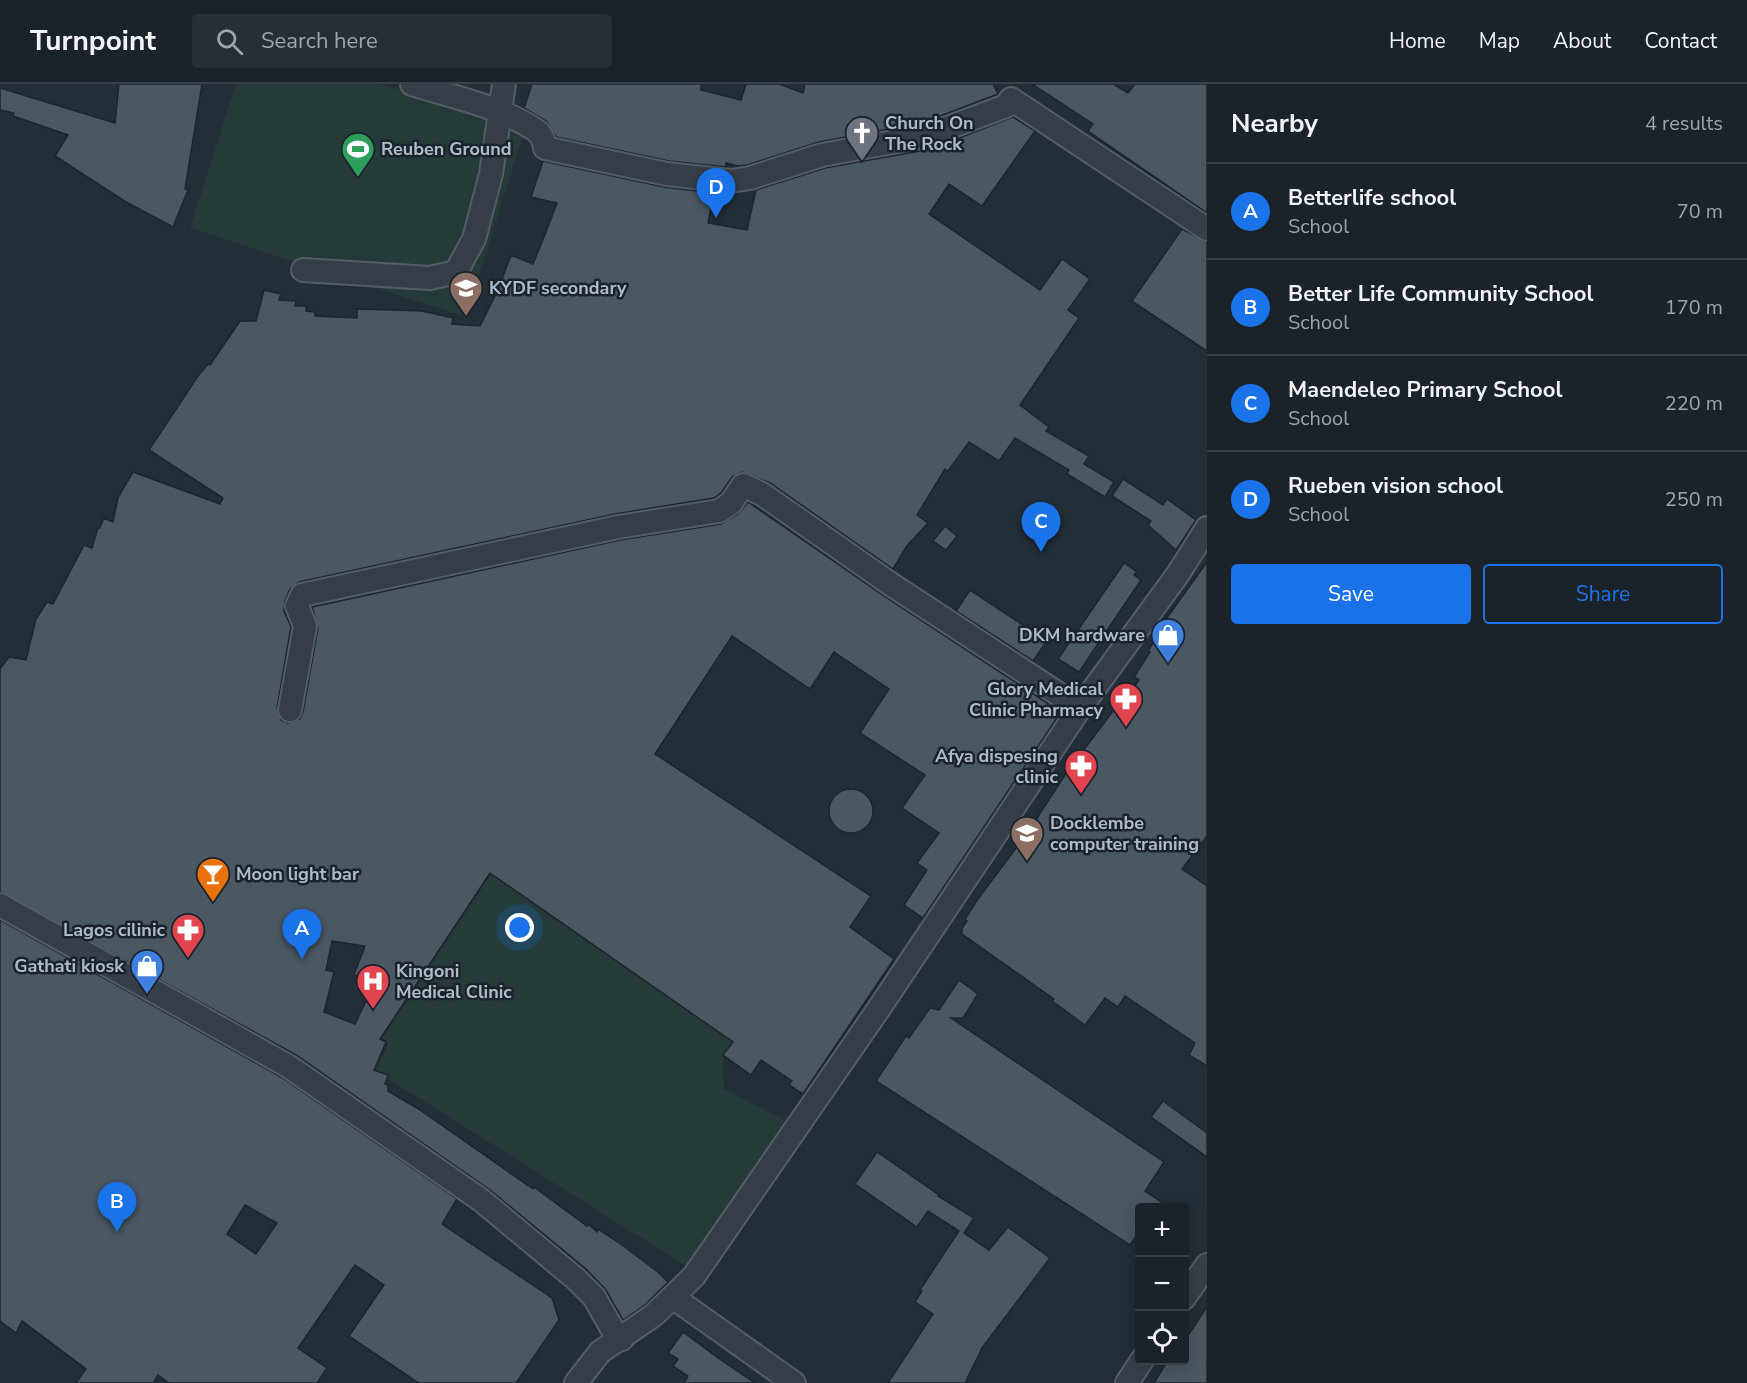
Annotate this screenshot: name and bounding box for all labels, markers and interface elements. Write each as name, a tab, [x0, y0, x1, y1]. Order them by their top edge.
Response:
search box	[192, 14, 612, 68]
text: Turnpoint	[30, 22, 156, 60]
icon: search	[213, 25, 246, 58]
text: Search here	[261, 26, 378, 56]
text: Home	[1389, 27, 1446, 55]
text: Map	[1479, 27, 1520, 55]
text: About	[1553, 27, 1611, 55]
text: Contact	[1644, 27, 1717, 55]
text: Nearby	[1231, 106, 1318, 141]
text: 4 results	[1645, 110, 1723, 137]
place label: Church On The Rock	[885, 111, 974, 156]
church icon: Church On The Rock	[844, 115, 880, 162]
sports icon: Reuben Ground	[340, 131, 376, 178]
place label: Reuben Ground	[381, 137, 512, 161]
pin: D	[696, 168, 736, 218]
text: Betterlife school	[1288, 183, 1456, 213]
text: A	[1243, 198, 1258, 225]
text: 70 m	[1677, 198, 1723, 225]
text: School	[1288, 213, 1349, 240]
school or university icon: KYDF secondary	[448, 270, 484, 317]
place label: KYDF secondary	[489, 276, 627, 300]
text: Better Life Community School	[1288, 279, 1594, 309]
text: B	[1244, 294, 1257, 321]
text: 170 m	[1665, 294, 1723, 321]
text: School	[1288, 309, 1349, 336]
text: Maendeleo Primary School	[1288, 375, 1562, 405]
text: C	[1244, 390, 1257, 417]
text: 220 m	[1665, 390, 1723, 417]
text: School	[1288, 405, 1349, 432]
text: Rueben vision school	[1288, 471, 1503, 501]
text: D	[1243, 486, 1258, 513]
text: 250 m	[1665, 486, 1723, 513]
text: School	[1288, 501, 1349, 528]
pin: C	[1022, 502, 1060, 552]
button: Save	[1231, 564, 1471, 624]
button: Share	[1483, 564, 1723, 624]
shop icon: DKM hardware	[1150, 617, 1186, 664]
place label: DKM hardware	[1019, 623, 1145, 647]
place label: Glory Medical Clinic Pharmacy	[969, 677, 1104, 722]
pharmacy icon: Glory Medical Clinic Pharmacy	[1108, 681, 1144, 728]
place label: Afya dispesing clinic	[935, 744, 1058, 789]
pharmacy icon: Afya dispesing clinic	[1063, 748, 1099, 795]
place label: Docklembe computer training	[1050, 811, 1199, 856]
school or university icon: Docklembe computer training	[1009, 815, 1045, 862]
bar icon: Moon light bar	[195, 856, 231, 903]
place label: Moon light bar	[236, 862, 359, 886]
pin: A	[282, 910, 322, 959]
pharmacy icon: Lagos cilinic	[170, 912, 206, 959]
your location	[505, 913, 534, 942]
place label: Lagos cilinic	[63, 918, 165, 942]
shop icon: Gathati kiosk	[129, 948, 165, 995]
place label: Gathati kiosk	[14, 954, 124, 978]
place label: Kingoni Medical Clinic	[396, 959, 512, 1004]
hospital icon: Kingoni Medical Clinic	[355, 963, 391, 1010]
pin: B	[98, 1182, 136, 1232]
map controls	[1135, 1203, 1189, 1365]
button: +	[1135, 1203, 1189, 1257]
button: −	[1135, 1257, 1189, 1311]
button: locate	[1135, 1311, 1189, 1365]

